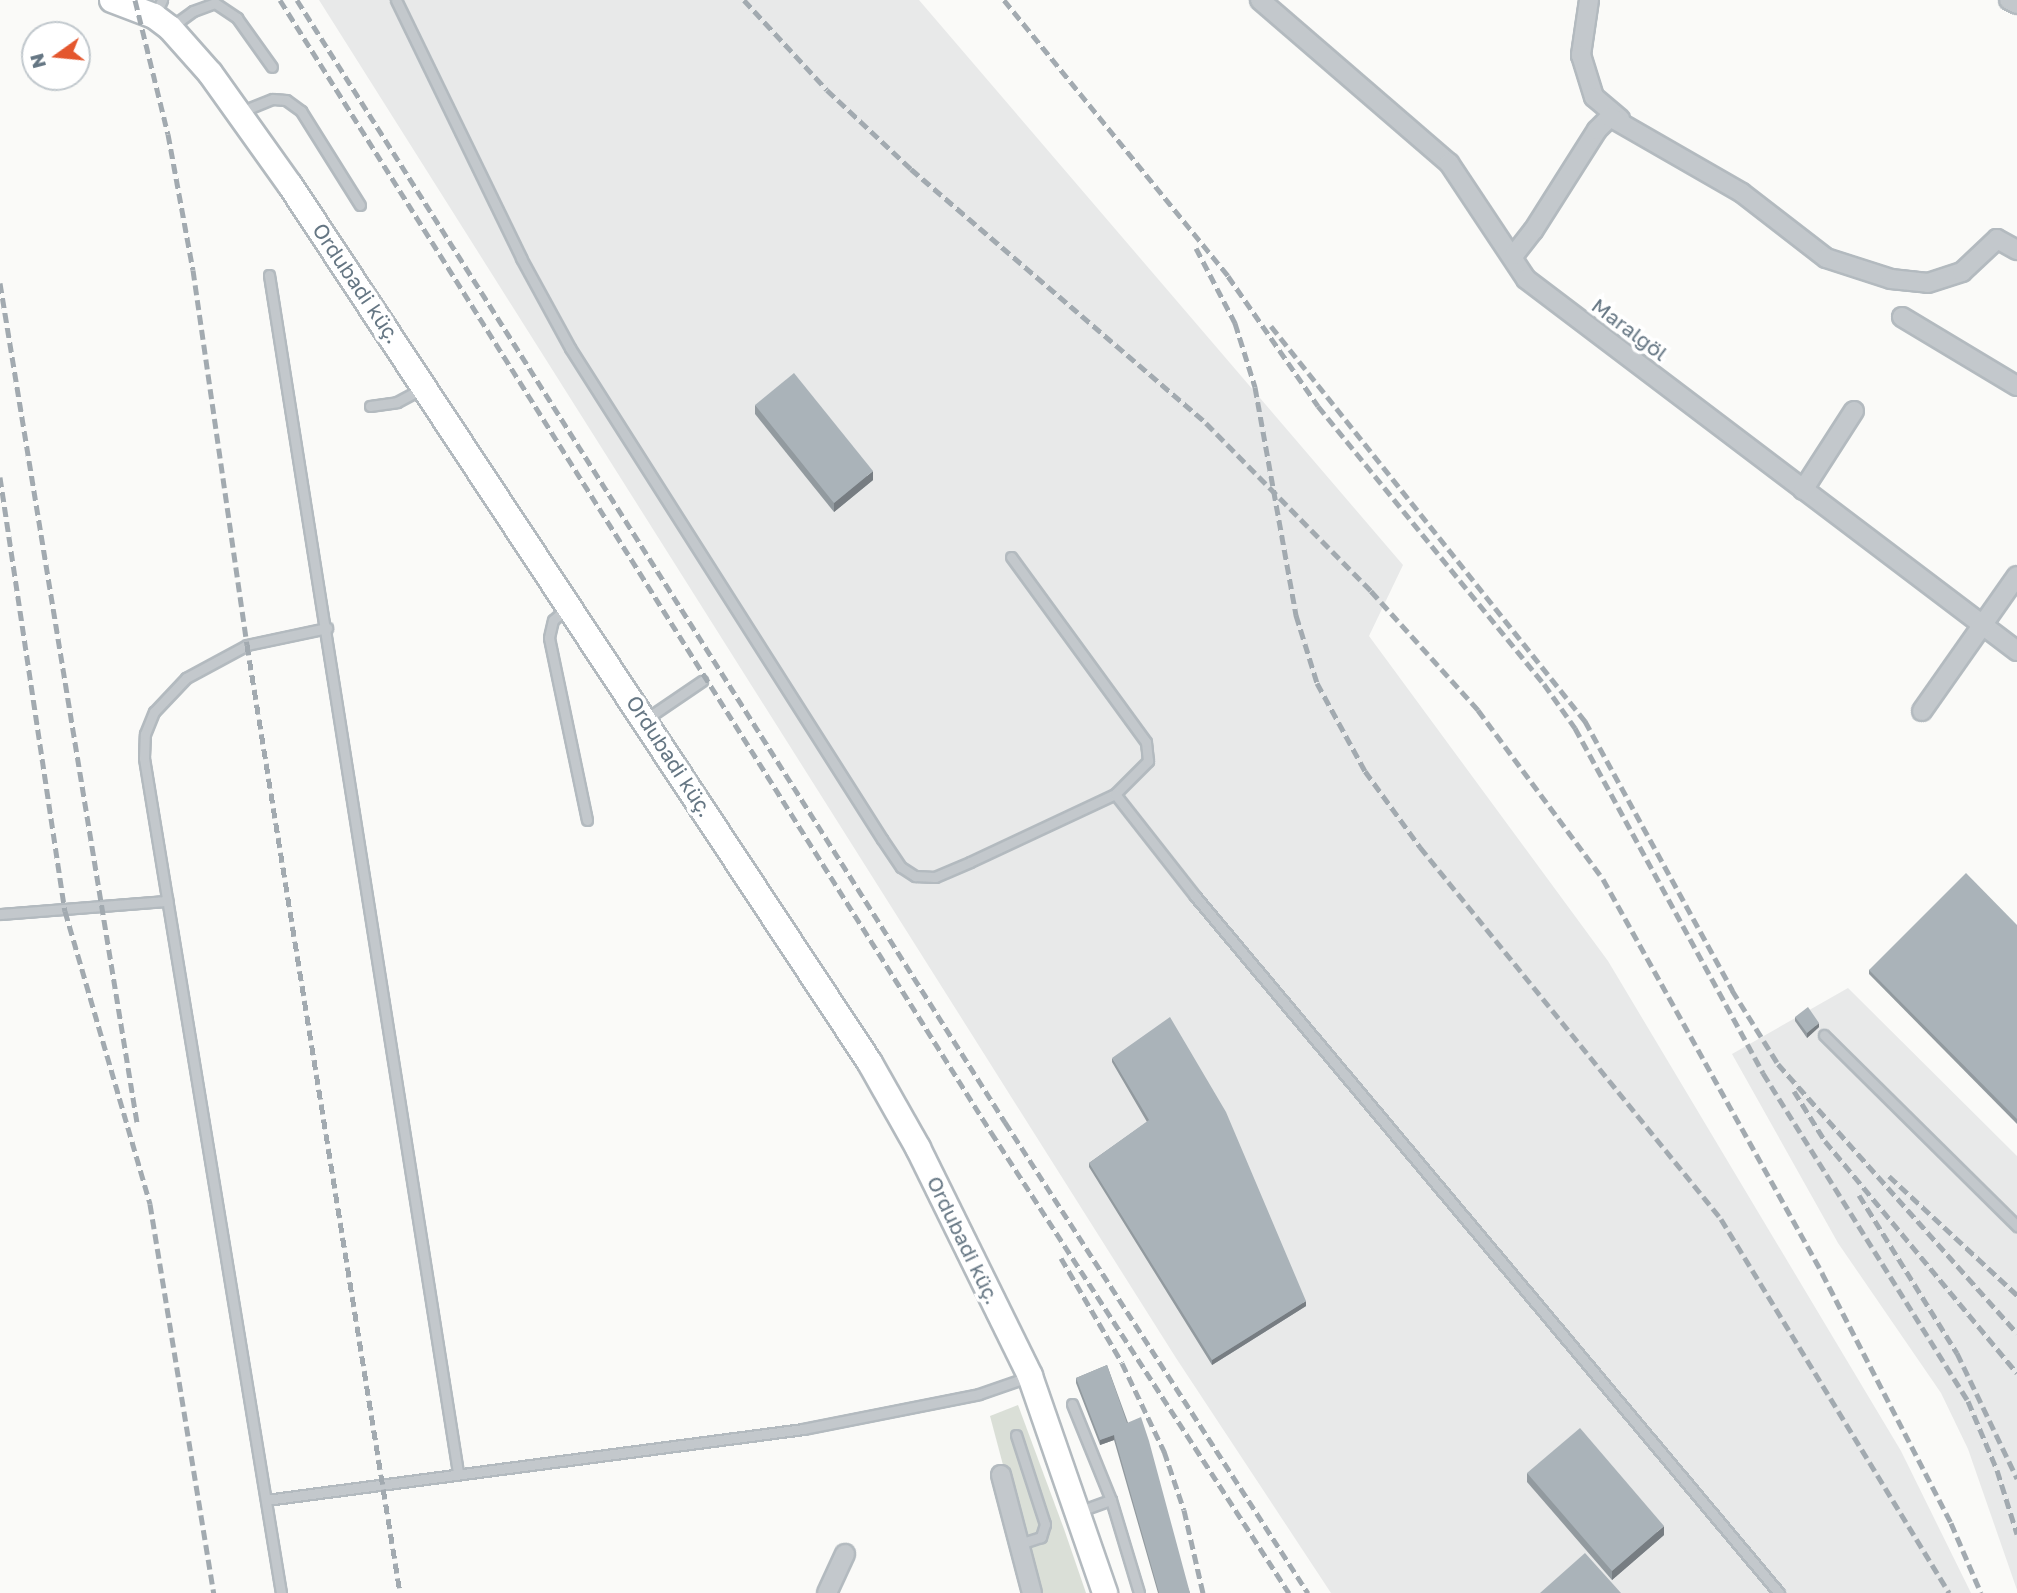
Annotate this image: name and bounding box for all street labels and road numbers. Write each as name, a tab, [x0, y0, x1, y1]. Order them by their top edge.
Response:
street label: Ordubadi küç.	[308, 218, 406, 348]
street label: Maralgöl	[1587, 292, 1673, 366]
street label: Ordubadi küç.	[621, 691, 719, 821]
street label: Ordubadi küç.	[922, 1172, 1006, 1308]

